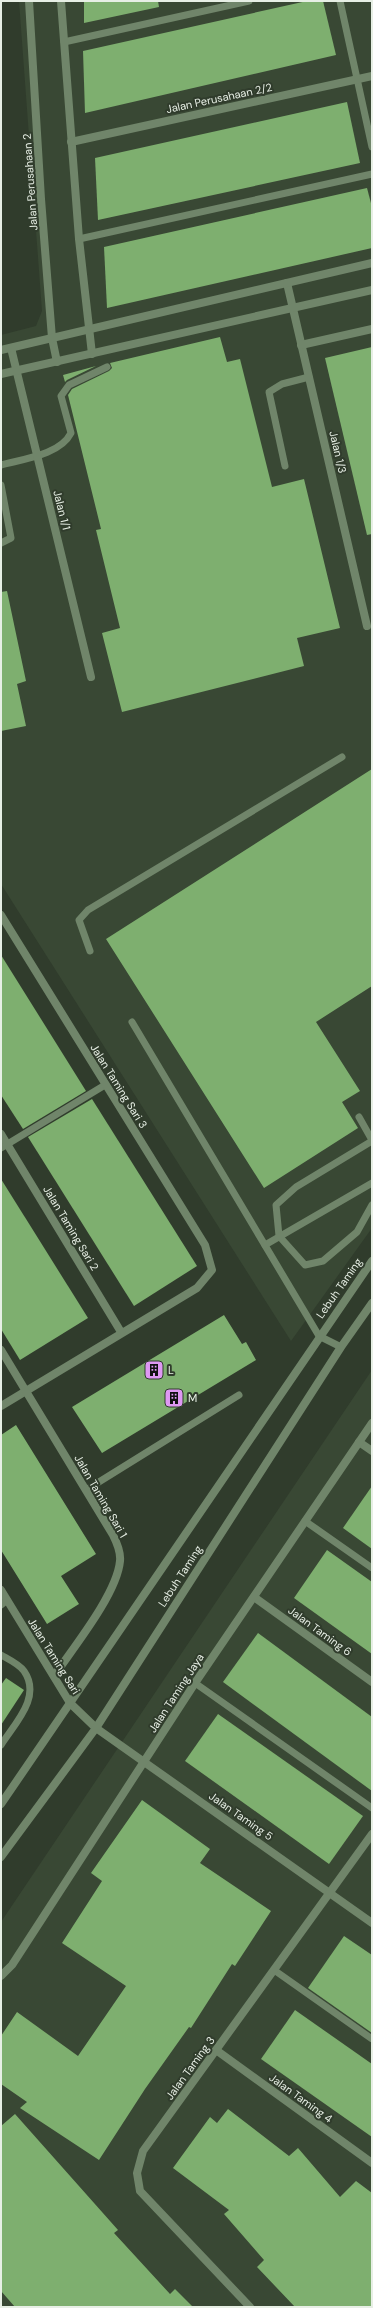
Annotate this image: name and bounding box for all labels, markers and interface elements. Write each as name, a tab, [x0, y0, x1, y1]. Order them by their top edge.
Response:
street label: Jalan Perusahaan 2/2	[165, 80, 273, 116]
street label: Jalan Perusahaan 2	[20, 133, 40, 231]
street label: Jalan 1/3	[326, 429, 350, 475]
street label: Jalan 1/1	[50, 489, 74, 531]
street label: Jalan Taming Sari 3	[87, 1041, 151, 1131]
street label: Jalan Taming Sari 2	[40, 1183, 102, 1273]
street label: Lebuh Taming	[313, 1255, 365, 1321]
building icon: L	[143, 1359, 165, 1381]
place label: L	[168, 1363, 174, 1377]
building icon: M	[163, 1387, 185, 1409]
place label: M	[188, 1391, 197, 1405]
street label: Jalan Taming Sari 1	[71, 1452, 131, 1540]
street label: Lebuh Taming	[155, 1543, 205, 1609]
street label: Jalan Taming 6	[285, 1603, 355, 1659]
street label: Jalan Taming Sari	[25, 1615, 83, 1697]
street label: Jalan Taming Jaya	[145, 1651, 207, 1735]
street label: Jalan Taming 5	[206, 1789, 276, 1843]
street label: Jalan Taming 3	[162, 2034, 218, 2102]
street label: Jalan Taming 4	[267, 2070, 336, 2126]

